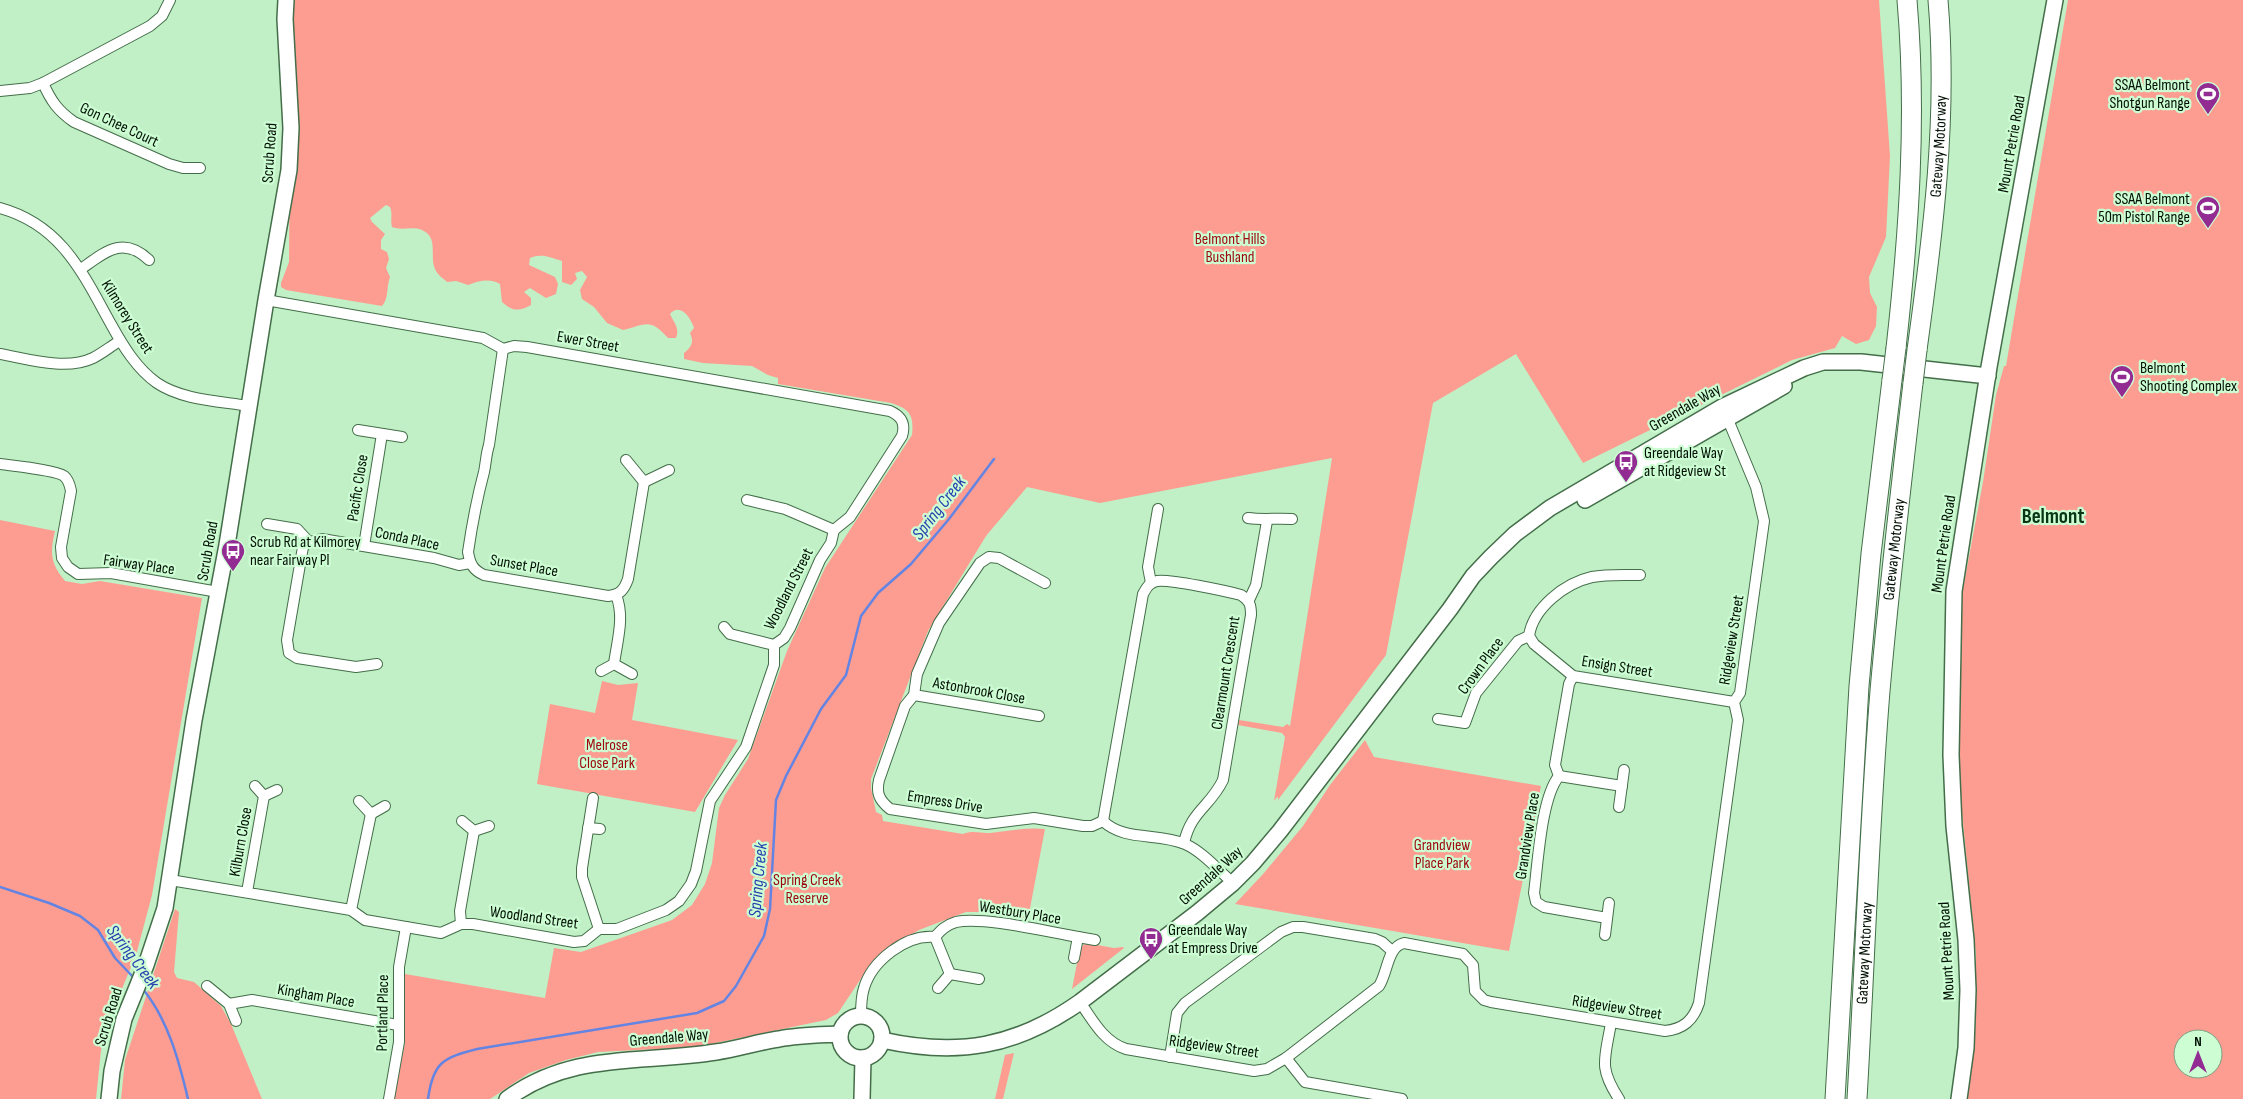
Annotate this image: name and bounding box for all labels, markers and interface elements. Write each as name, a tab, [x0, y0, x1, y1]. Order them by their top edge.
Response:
place label: SSAA Belmont Shotgun Range	[2109, 76, 2190, 113]
sports icon: SSAA Belmont Shotgun Range	[2195, 81, 2221, 115]
street label: Mount Petrie Road	[1994, 94, 2030, 194]
street label: Gateway Motorway	[1926, 95, 1951, 198]
street label: Gon Chee Court	[77, 98, 161, 152]
street label: Scrub Road	[258, 122, 282, 184]
place label: SSAA Belmont 50m Pistol Range	[2098, 190, 2190, 227]
sports icon: SSAA Belmont 50m Pistol Range	[2195, 195, 2221, 229]
park label: Belmont Hills Bushland	[1195, 230, 1266, 267]
street label: Kilmorey Street	[97, 277, 157, 357]
street label: Ewer Street	[555, 327, 621, 357]
place label: Belmont Shooting Complex	[2140, 359, 2237, 396]
sports icon: Belmont Shooting Complex	[2109, 364, 2135, 398]
street label: Greendale Way	[1646, 380, 1724, 436]
place label: Greendale Way at Ridgeview St	[1644, 444, 1726, 481]
bus stop icon: Greendale Way at Ridgeview St	[1613, 449, 1639, 483]
street label: Pacific Close	[343, 453, 373, 523]
water label: Spring Creek	[908, 471, 971, 544]
street label: Mount Petrie Road	[1928, 494, 1960, 594]
street label: Gateway Motorway	[1879, 498, 1909, 601]
district label: Belmont	[2022, 504, 2084, 529]
street label: Scrub Road	[193, 520, 223, 582]
street label: Conda Place	[373, 523, 441, 555]
place label: Scrub Rd at Kilmorey near Fairway Pl	[250, 533, 361, 570]
bus stop icon: Scrub Rd at Kilmorey near Fairway Pl	[220, 538, 246, 572]
street label: Woodland Street	[760, 545, 818, 633]
street label: Fairway Place	[102, 551, 176, 579]
street label: Sunset Place	[489, 551, 559, 581]
street label: Ridgeview Street	[1716, 594, 1748, 686]
street label: Clearmount Crescent	[1208, 615, 1244, 731]
street label: Crown Place	[1454, 634, 1508, 698]
street label: Ensign Street	[1580, 652, 1654, 682]
street label: Astonbrook Close	[930, 673, 1027, 708]
park label: Melrose Close Park	[579, 736, 635, 773]
street label: Empress Drive	[906, 787, 984, 817]
street label: Grandview Place	[1512, 791, 1544, 881]
street label: Kilburn Close	[226, 806, 256, 878]
park label: Grandview Place Park	[1414, 836, 1470, 873]
water label: Spring Creek	[744, 841, 772, 918]
street label: Greendale Way	[1175, 842, 1247, 910]
park label: Spring Creek Reserve	[773, 871, 841, 908]
street label: Westbury Place	[978, 897, 1062, 929]
street label: Mount Petrie Road	[1935, 901, 1959, 1001]
street label: Woodland Street	[489, 902, 580, 934]
street label: Gateway Motorway	[1853, 902, 1877, 1005]
water label: Spring Creek	[102, 921, 165, 994]
place label: Greendale Way at Empress Drive	[1168, 921, 1258, 958]
bus stop icon: Greendale Way at Empress Drive	[1138, 926, 1164, 960]
street label: Portland Place	[373, 974, 393, 1052]
street label: Kingham Place	[276, 980, 356, 1012]
street label: Scrub Road	[91, 985, 127, 1049]
street label: Ridgeview Street	[1571, 992, 1663, 1024]
street label: Greendale Way	[629, 1025, 709, 1051]
north arrow	[2173, 1029, 2223, 1079]
street label: Ridgeview Street	[1168, 1031, 1260, 1063]
text: N	[2194, 1033, 2202, 1050]

